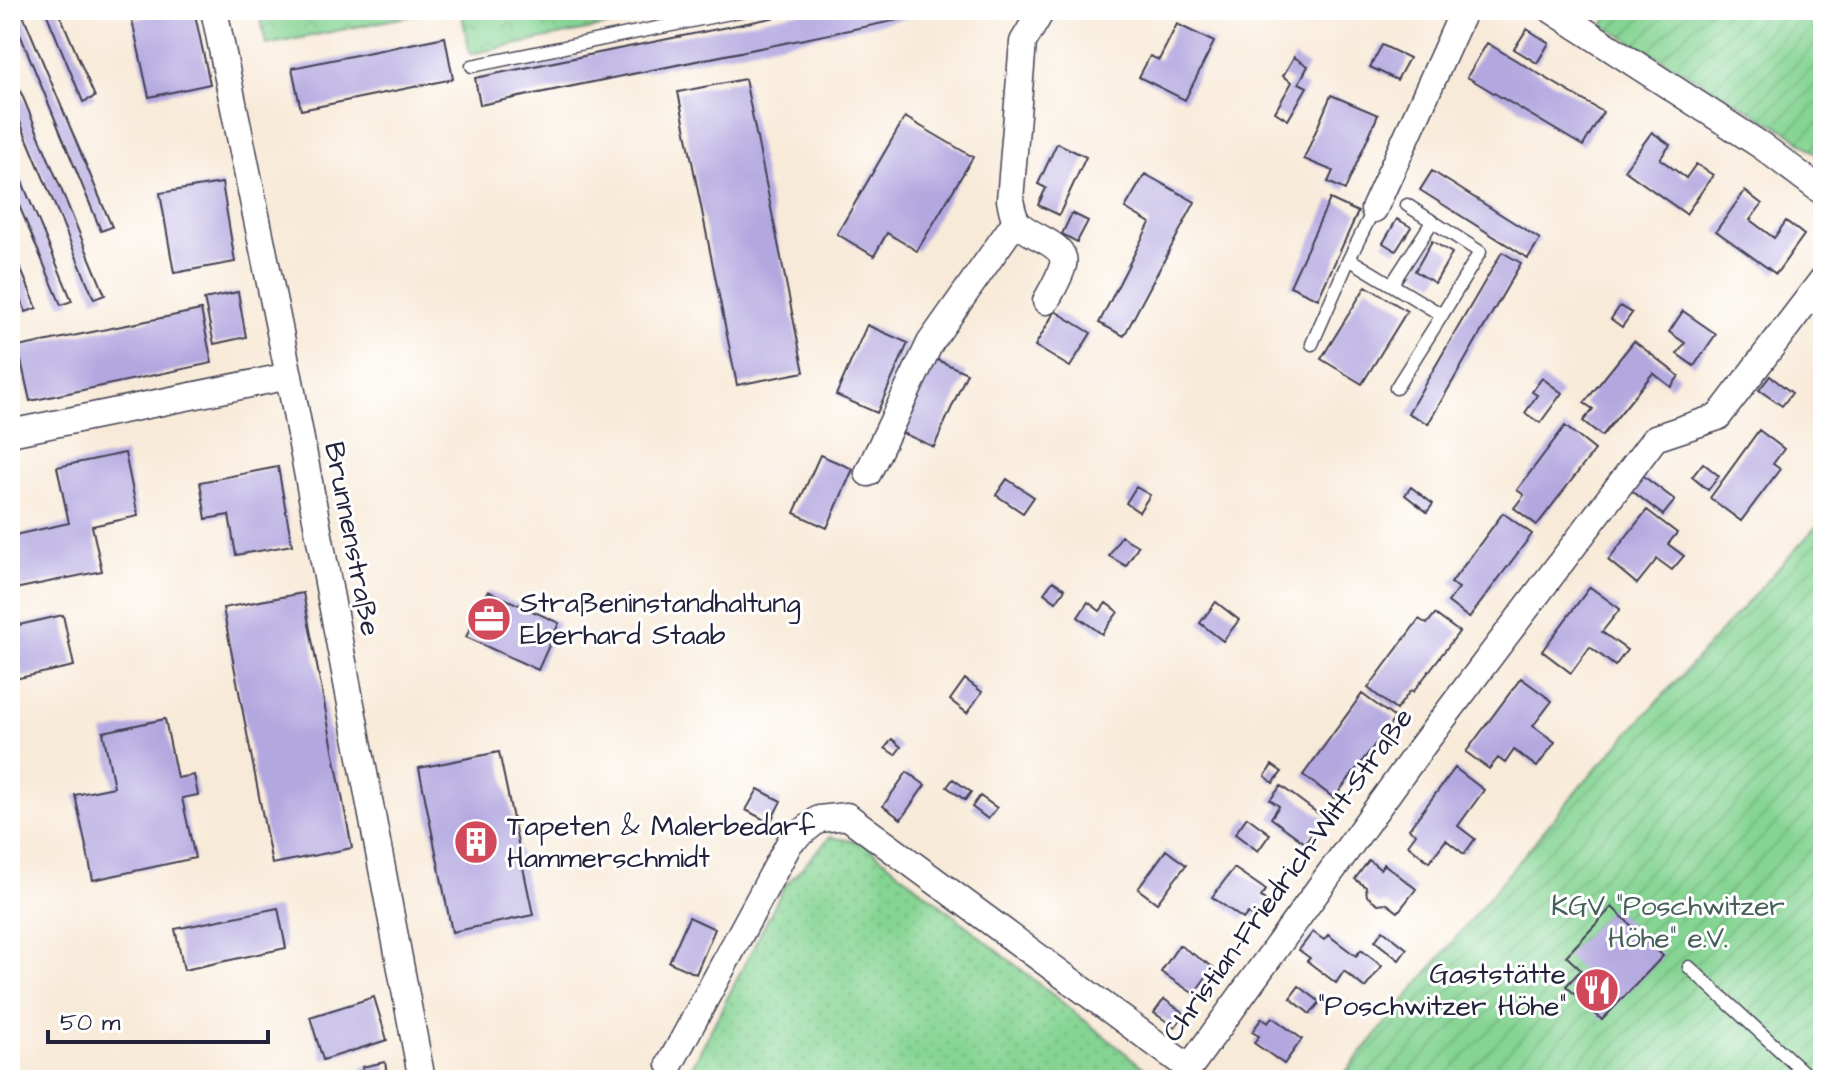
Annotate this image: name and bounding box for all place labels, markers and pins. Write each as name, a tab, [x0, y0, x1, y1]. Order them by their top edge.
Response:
place label: Straßeninstandhaltung Eberhard Staab	[520, 584, 801, 655]
office icon: Straßeninstandhaltung Eberhard Staab	[465, 595, 513, 643]
place label: Tapeten & Malerbedarf Hammerschmidt	[507, 807, 815, 878]
building icon: Tapeten & Malerbedarf Hammerschmidt	[452, 818, 500, 866]
place label: Gaststätte "Poschwitzer Höhe"	[1318, 955, 1566, 1026]
restaurant icon: Gaststätte "Poschwitzer Höhe"	[1573, 966, 1621, 1014]

